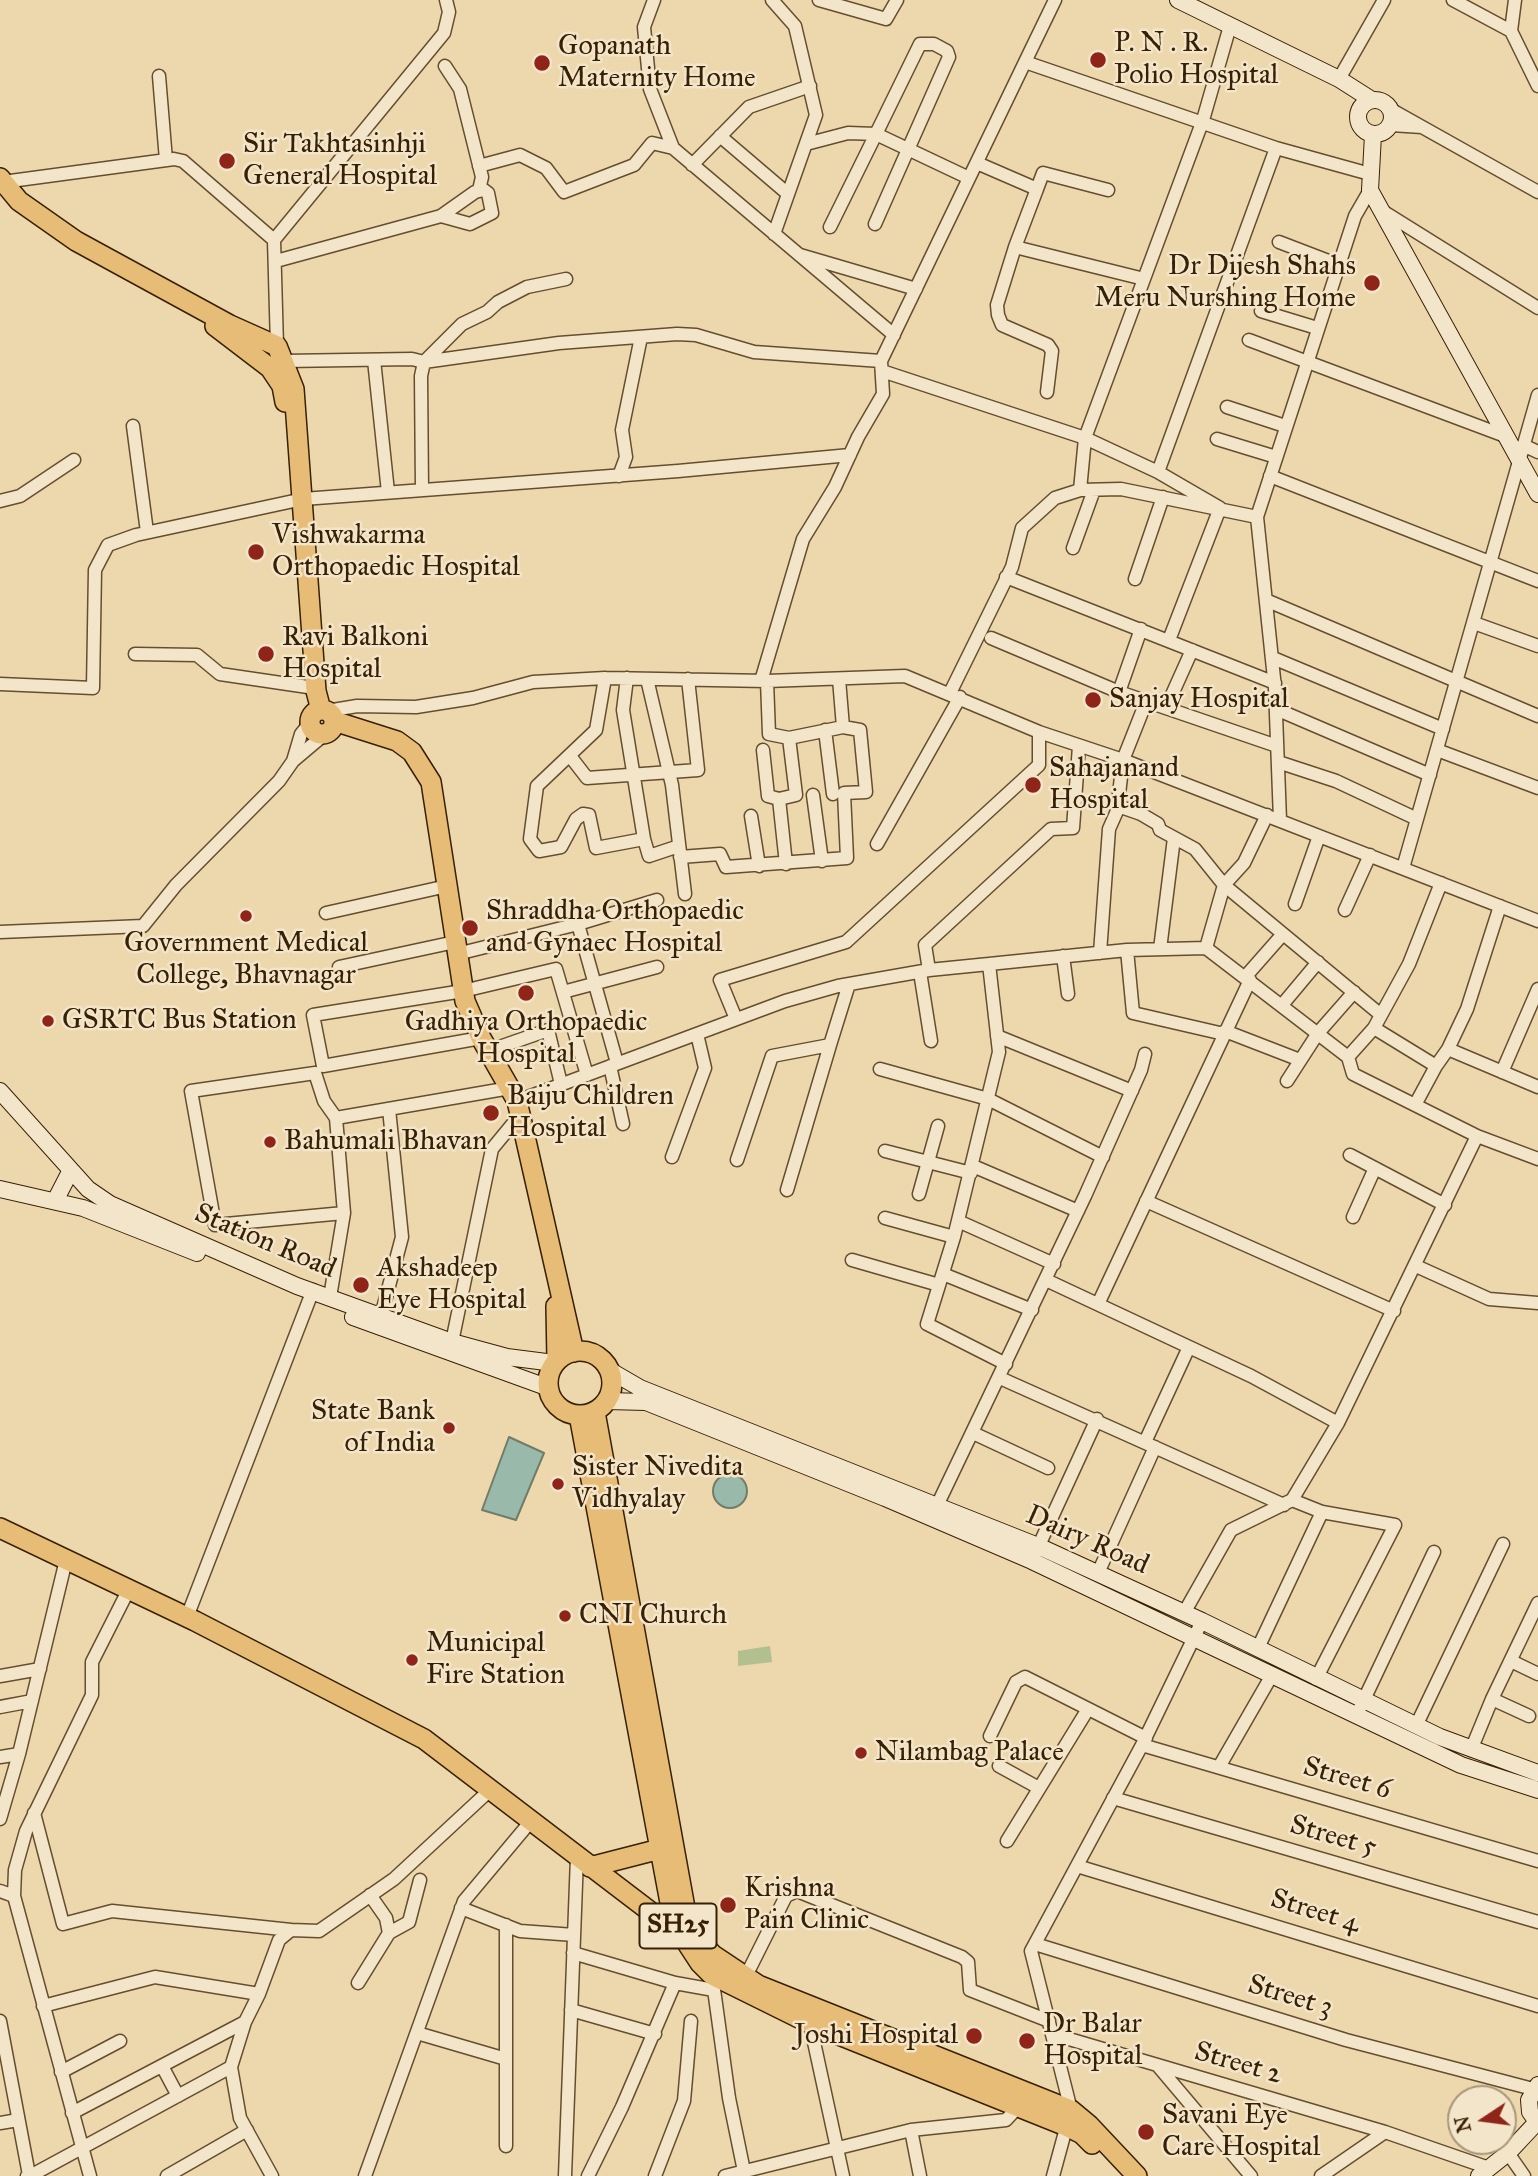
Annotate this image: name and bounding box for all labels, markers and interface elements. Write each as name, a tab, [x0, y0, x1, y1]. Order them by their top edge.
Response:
place label: P. N . R. Polio Hospital	[1114, 27, 1278, 93]
place label: Gopanath Maternity Home	[558, 30, 756, 96]
marker: P. N . R. Polio Hospital	[1088, 50, 1108, 70]
marker: Gopanath Maternity Home	[532, 53, 552, 73]
place label: Sir Takhtasinhji General Hospital	[243, 128, 437, 194]
marker: Sir Takhtasinhji General Hospital	[217, 151, 237, 171]
place label: Dr Dijesh Shahs Meru Nurshing Home	[1095, 250, 1356, 316]
marker: Dr Dijesh Shahs Meru Nurshing Home	[1362, 273, 1382, 293]
place label: Vishwakarma Orthopaedic Hospital	[272, 519, 520, 585]
marker: Vishwakarma Orthopaedic Hospital	[246, 542, 266, 562]
place label: Ravi Balkoni Hospital	[282, 621, 428, 687]
marker: Ravi Balkoni Hospital	[256, 644, 276, 664]
place label: Sanjay Hospital	[1109, 683, 1289, 717]
marker: Sanjay Hospital	[1083, 690, 1103, 710]
place label: Sahajanand Hospital	[1049, 752, 1179, 818]
marker: Sahajanand Hospital	[1023, 775, 1043, 795]
place label: Shraddha Orthopaedic and Gynaec Hospital	[486, 895, 744, 961]
marker: Government Medical College, Bhavnagar	[238, 908, 254, 924]
marker: Shraddha Orthopaedic and Gynaec Hospital	[460, 918, 480, 938]
place label: Government Medical College, Bhavnagar	[124, 927, 368, 993]
marker: Gadhiya Orthopaedic Hospital	[516, 983, 536, 1003]
place label: GSRTC Bus Station	[62, 1004, 297, 1038]
place label: Gadhiya Orthopaedic Hospital	[405, 1006, 647, 1072]
marker: GSRTC Bus Station	[40, 1013, 56, 1029]
place label: Baiju Children Hospital	[507, 1080, 674, 1146]
marker: Baiju Children Hospital	[481, 1103, 501, 1123]
place label: Bahumali Bhavan	[284, 1125, 487, 1159]
marker: Bahumali Bhavan	[262, 1134, 278, 1150]
street label: Station Road	[189, 1197, 341, 1287]
place label: Akshadeep Eye Hospital	[377, 1252, 526, 1318]
marker: Akshadeep Eye Hospital	[351, 1275, 371, 1295]
place label: State Bank of India	[311, 1395, 435, 1461]
marker: State Bank of India	[441, 1420, 457, 1436]
place label: Sister Nivedita Vidhyalay	[572, 1451, 743, 1517]
marker: Sister Nivedita Vidhyalay	[550, 1476, 566, 1492]
street label: Dairy Road	[1020, 1499, 1154, 1583]
place label: CNI Church	[579, 1599, 727, 1633]
marker: CNI Church	[557, 1608, 573, 1624]
place label: Municipal Fire Station	[426, 1627, 565, 1693]
marker: Municipal Fire Station	[404, 1652, 420, 1668]
place label: Nilambag Palace	[875, 1736, 1064, 1770]
marker: Nilambag Palace	[853, 1745, 869, 1761]
street label: Street 6	[1299, 1750, 1395, 1808]
street label: Street 5	[1286, 1809, 1380, 1865]
place label: Krishna Pain Clinic	[744, 1872, 869, 1938]
street label: Street 4	[1266, 1883, 1364, 1941]
marker: Krishna Pain Clinic	[718, 1895, 738, 1915]
road number: SH25	[640, 1904, 716, 1949]
street label: Street 3	[1244, 1968, 1336, 2026]
place label: Dr Balar Hospital	[1043, 2008, 1142, 2074]
place label: Joshi Hospital	[794, 2019, 958, 2053]
marker: Joshi Hospital	[964, 2026, 984, 2046]
marker: Dr Balar Hospital	[1017, 2031, 1037, 2051]
street label: Street 2	[1190, 2036, 1286, 2092]
north arrow	[1447, 2085, 1517, 2155]
place label: Savani Eye Care Hospital	[1162, 2099, 1320, 2165]
text: N	[1450, 2114, 1476, 2135]
marker: Savani Eye Care Hospital	[1136, 2122, 1156, 2142]

